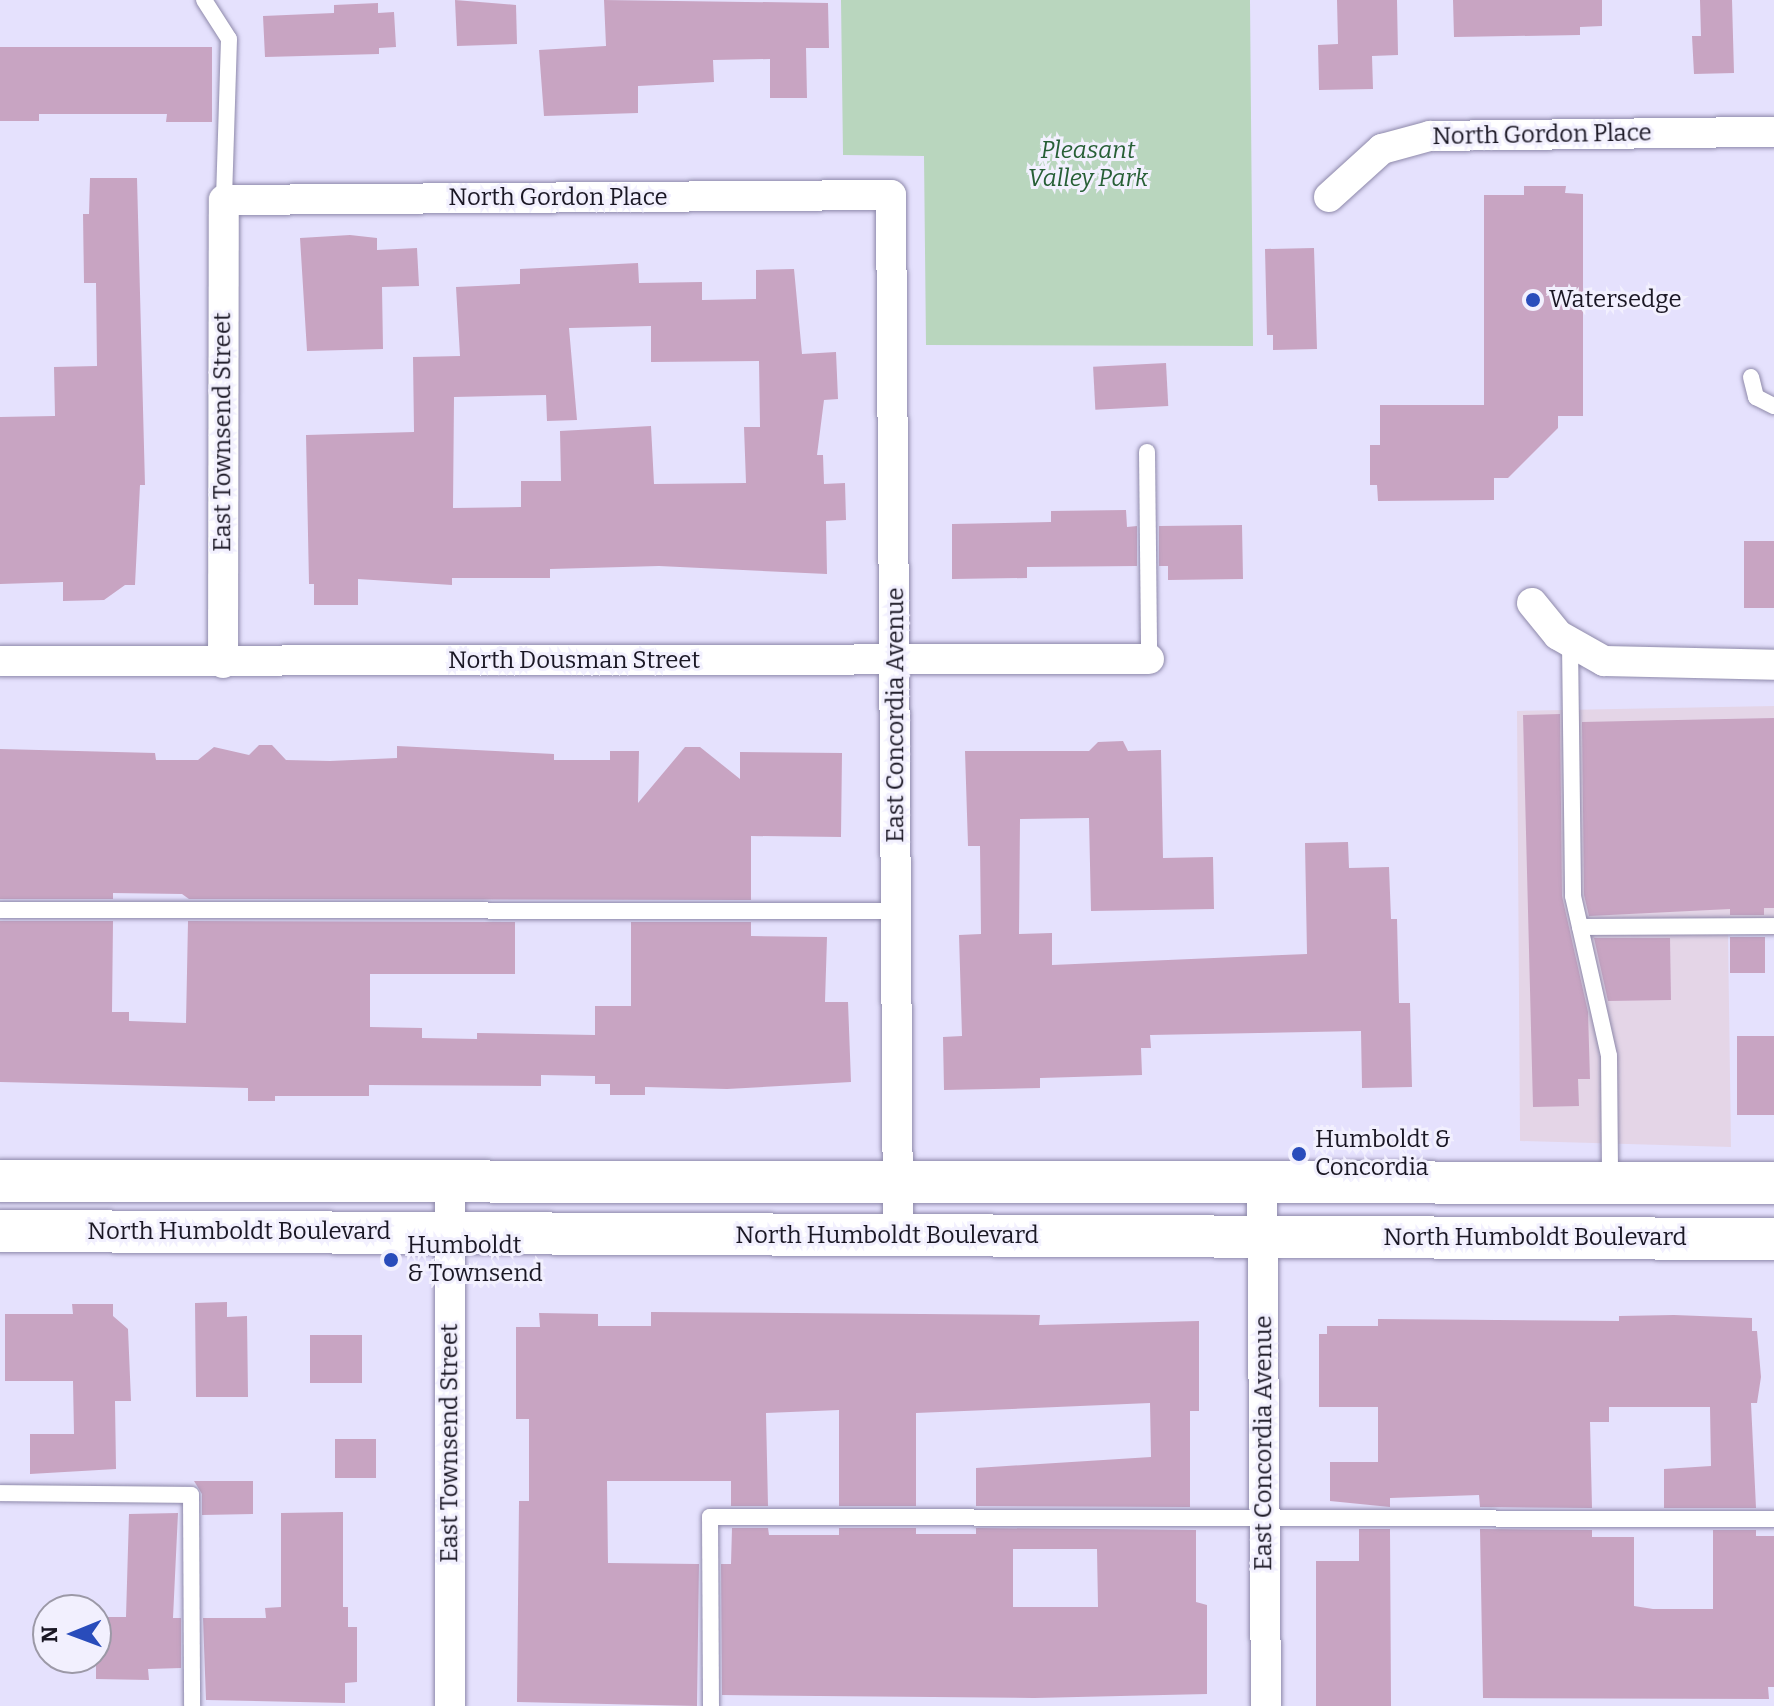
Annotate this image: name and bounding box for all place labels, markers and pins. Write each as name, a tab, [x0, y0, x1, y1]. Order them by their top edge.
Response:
place label: Watersedge	[1549, 286, 1682, 314]
marker: Watersedge	[1524, 291, 1542, 309]
place label: Humboldt & Concordia	[1315, 1126, 1451, 1182]
marker: Humboldt & Concordia	[1290, 1145, 1308, 1163]
place label: Humboldt & Townsend	[407, 1232, 543, 1288]
marker: Humboldt & Townsend	[382, 1251, 400, 1269]

